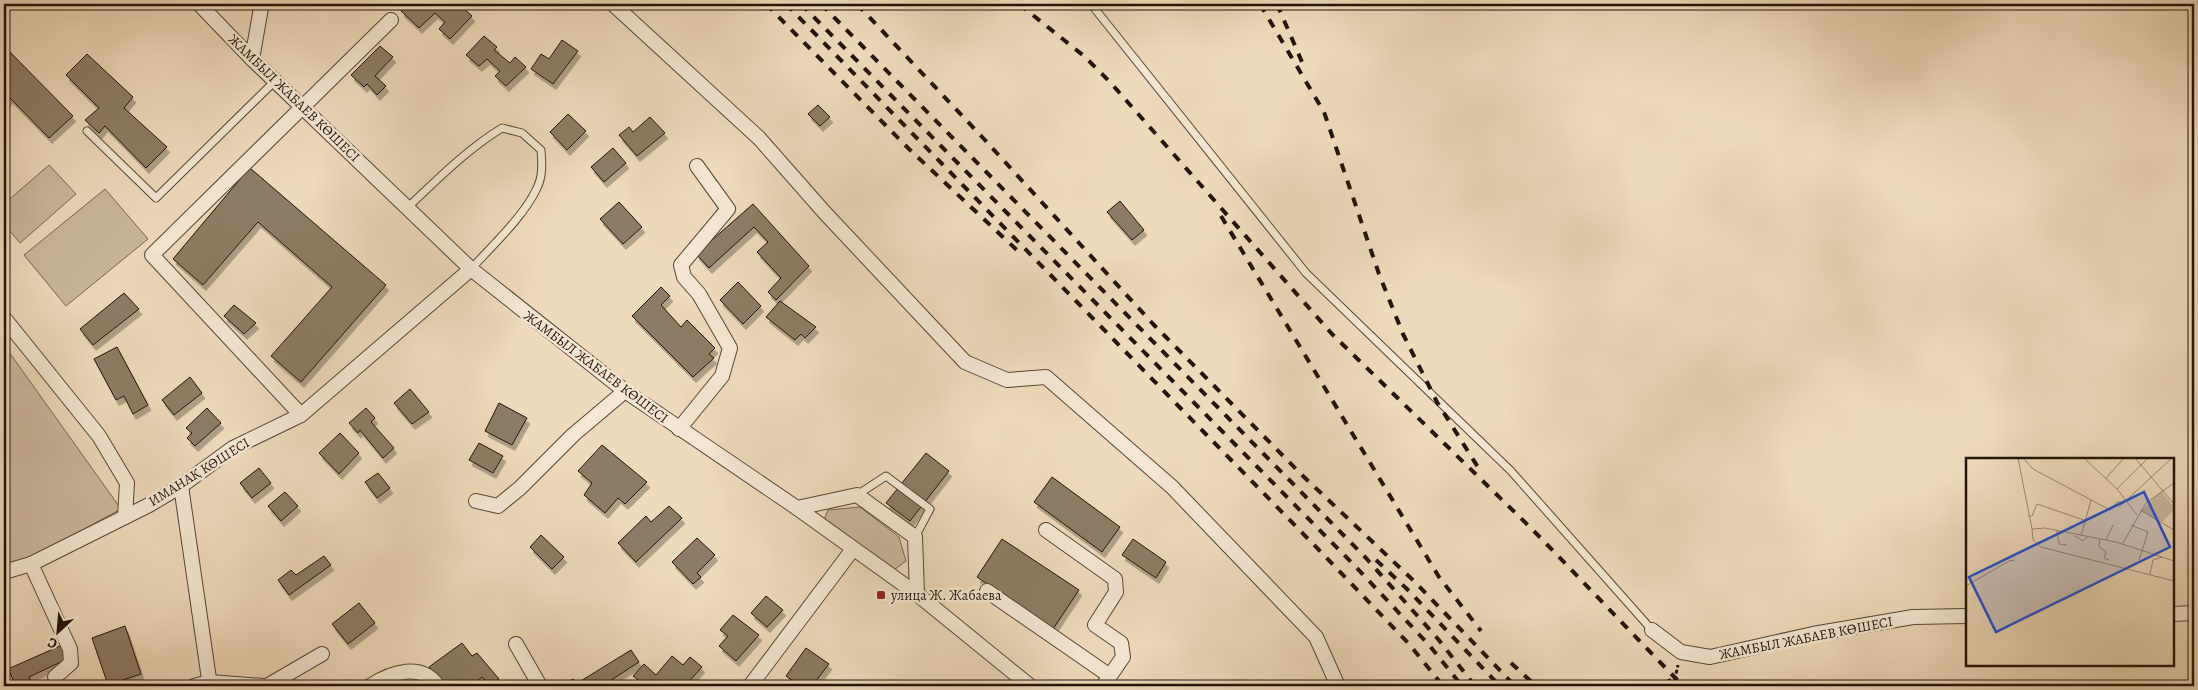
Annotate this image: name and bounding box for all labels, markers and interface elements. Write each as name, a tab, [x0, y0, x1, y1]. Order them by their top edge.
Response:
street label: ЖАМБЫЛ ЖАБАЕВ КӨШЕСІ	[224, 30, 364, 166]
street label: ЖАМБЫЛ ЖАБАЕВ КӨШЕСІ	[520, 306, 672, 428]
street label: ИМАНАҚ КӨШЕСІ	[145, 433, 253, 511]
inset map	[1966, 458, 2173, 665]
place label: улица Ж. Жабаева	[890, 586, 1002, 605]
marker: улица Ж. Жабаева	[875, 589, 887, 601]
north arrow	[32, 608, 82, 658]
street label: ЖАМБЫЛ ЖАБАЕВ КӨШЕСІ	[1718, 612, 1894, 664]
text: С	[44, 633, 61, 654]

